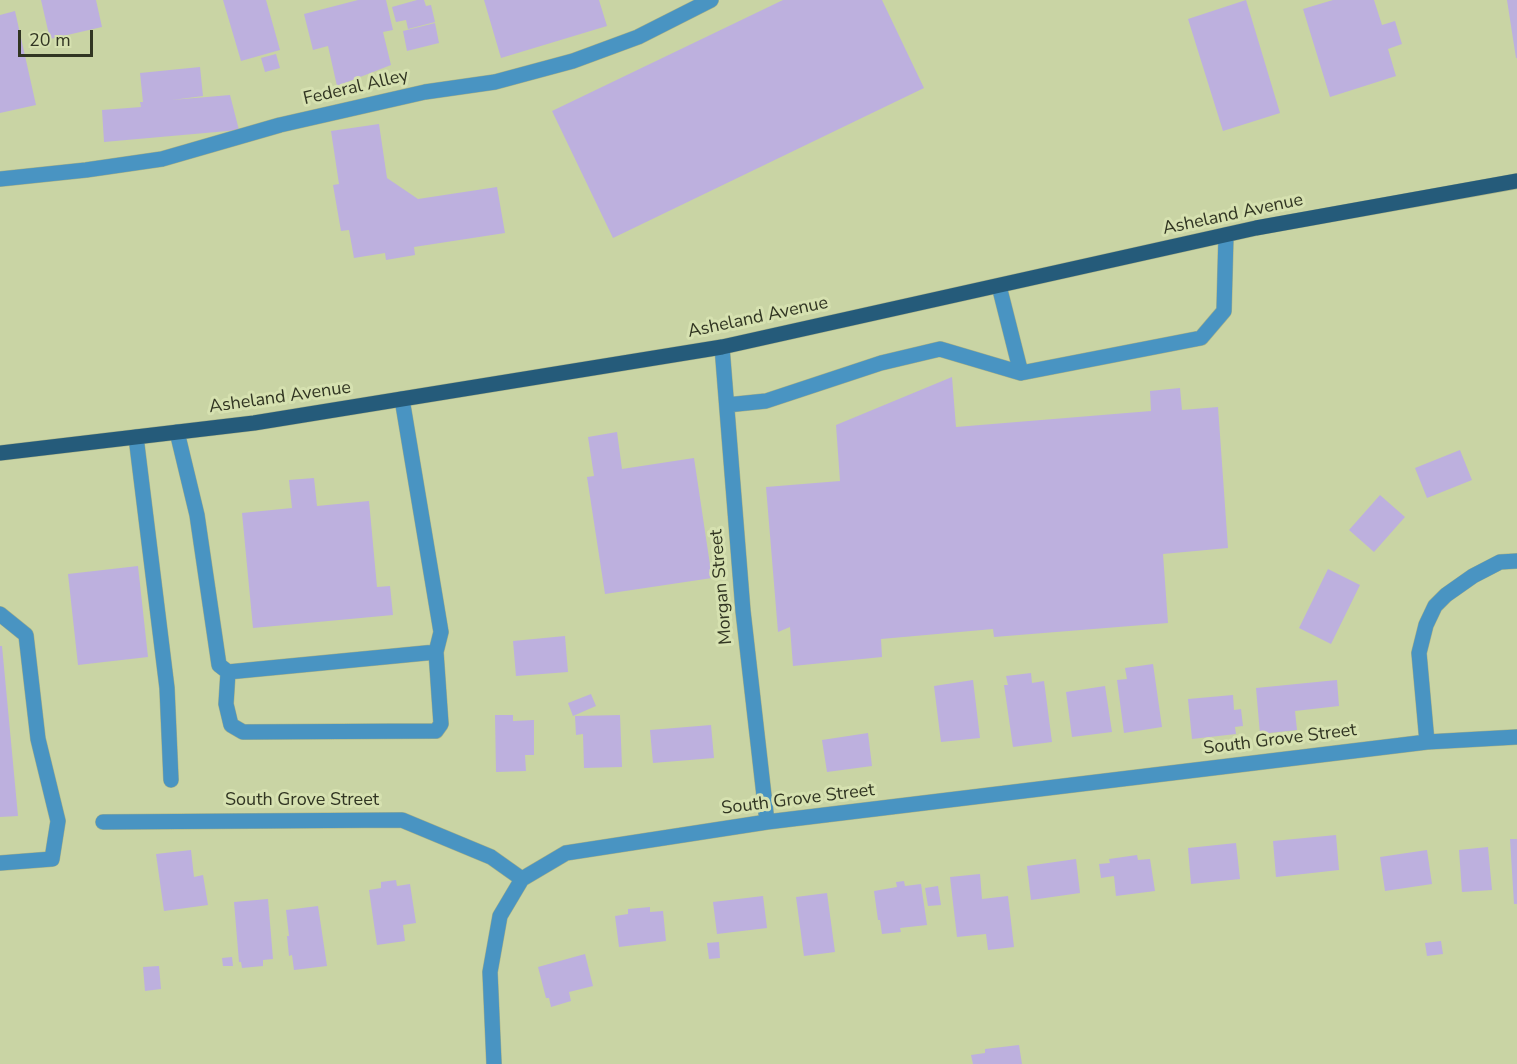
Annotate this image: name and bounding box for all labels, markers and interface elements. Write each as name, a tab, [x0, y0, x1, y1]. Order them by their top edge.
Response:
scale bar	[21, 18, 96, 56]
text: 20 m	[29, 28, 71, 52]
street label: Federal Alley	[301, 65, 411, 111]
street label: Asheland Avenue	[1161, 190, 1305, 240]
street label: Asheland Avenue	[686, 293, 830, 343]
street label: Asheland Avenue	[208, 377, 352, 419]
street label: Morgan Street	[706, 528, 738, 646]
street label: South Grove Street	[1202, 720, 1358, 760]
street label: South Grove Street	[720, 780, 876, 820]
street label: South Grove Street	[225, 790, 379, 812]

